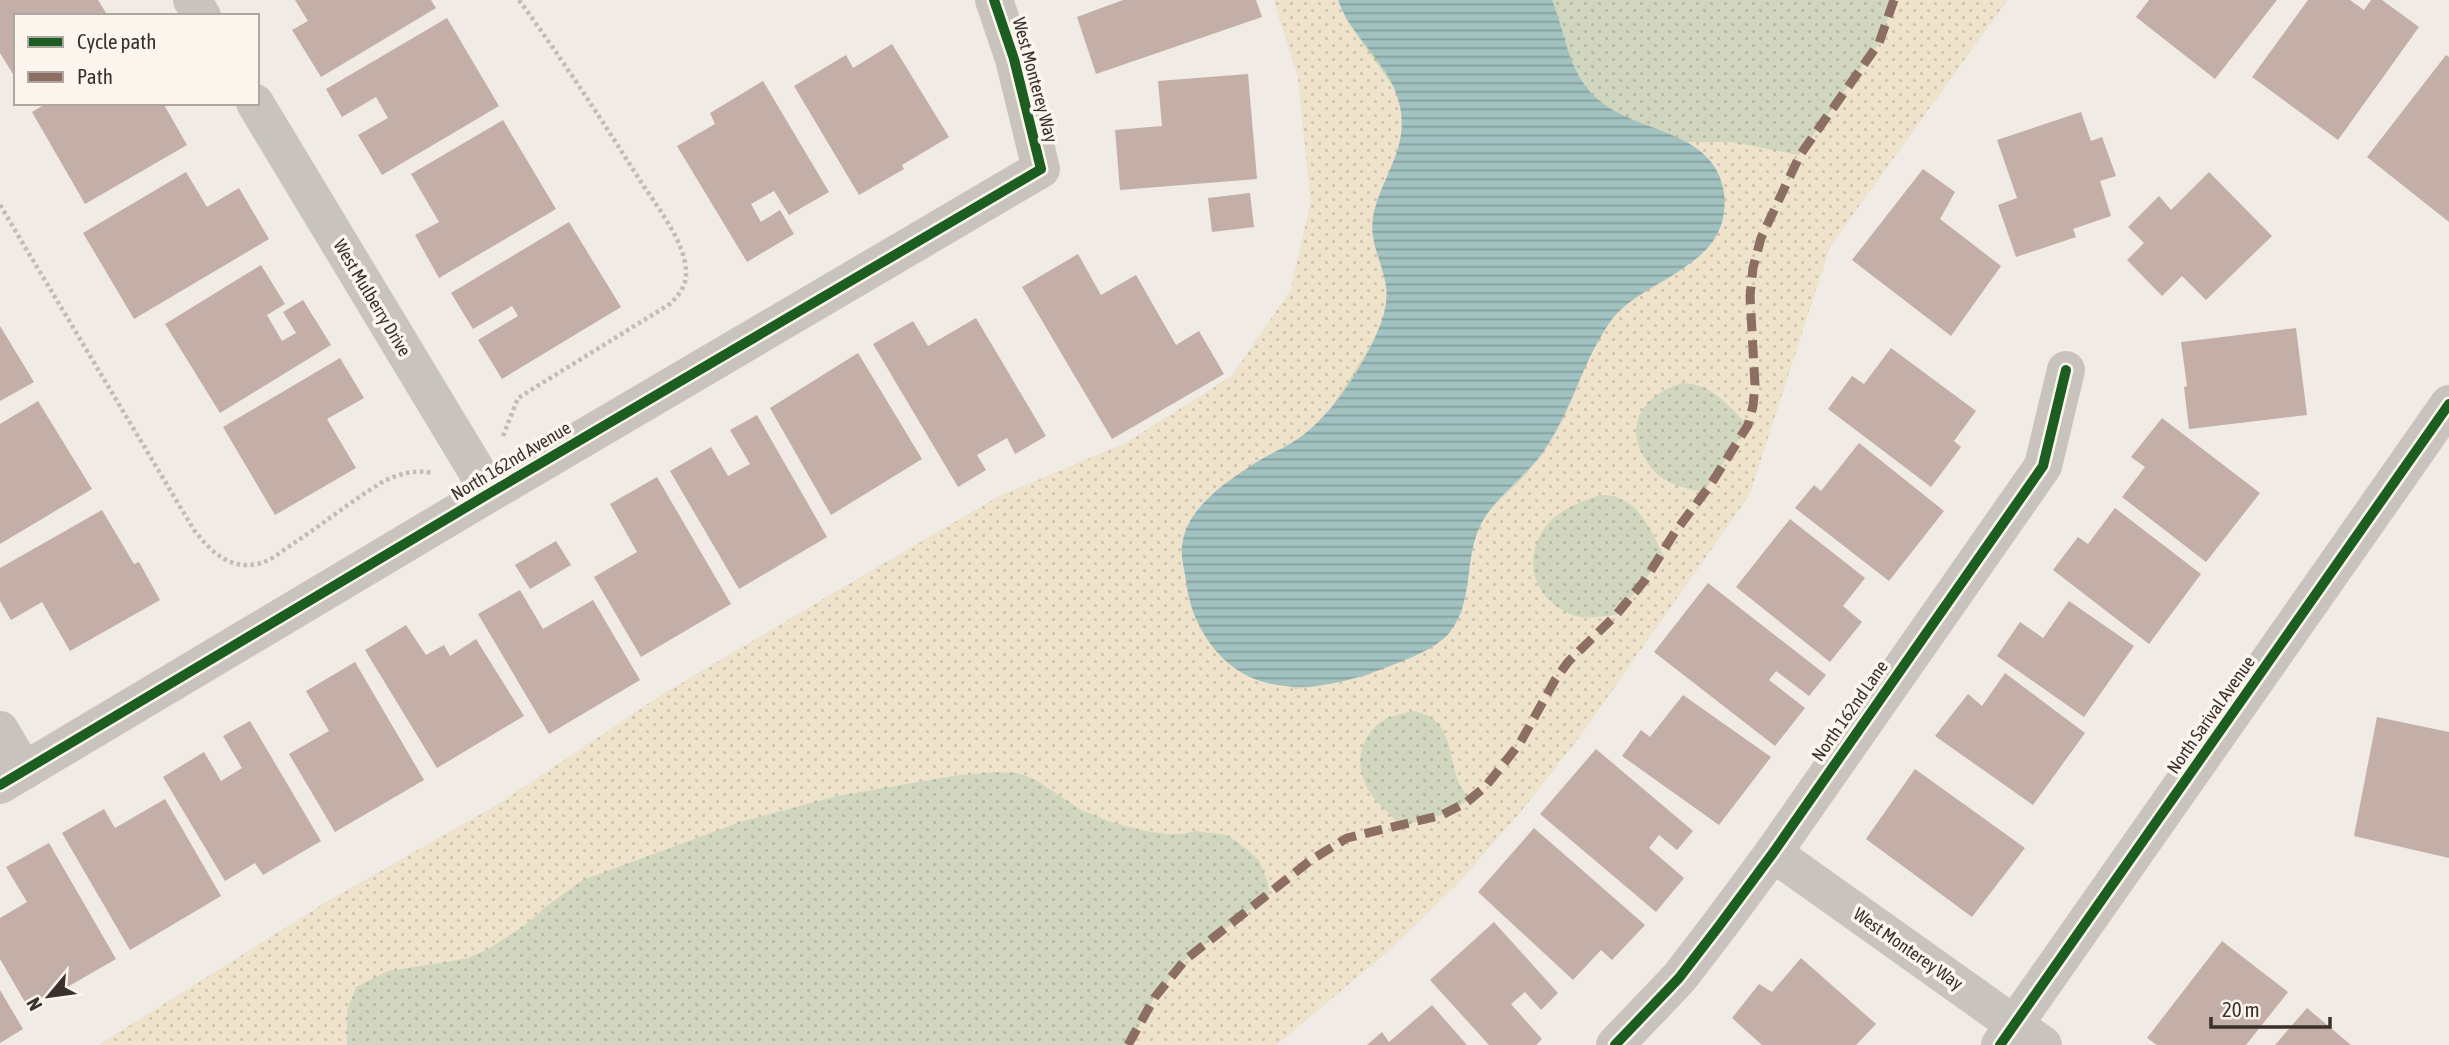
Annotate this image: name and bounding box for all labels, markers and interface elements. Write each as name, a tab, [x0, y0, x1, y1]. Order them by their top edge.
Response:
legend	[14, 14, 259, 105]
street label: West Monterey Way	[1009, 15, 1062, 145]
text: Cycle path	[77, 29, 156, 53]
text: Path	[77, 64, 113, 88]
street label: West Mulberry Drive	[329, 236, 416, 360]
street label: North 162nd Avenue	[447, 417, 574, 504]
street label: North Sarival Avenue	[2162, 652, 2259, 778]
street label: North 162nd Lane	[1807, 656, 1892, 765]
street label: West Monterey Way	[1850, 903, 1967, 994]
north arrow	[14, 961, 84, 1031]
scale bar	[2211, 986, 2330, 1030]
text: N	[22, 994, 46, 1014]
text: 20 m	[2222, 997, 2260, 1021]

